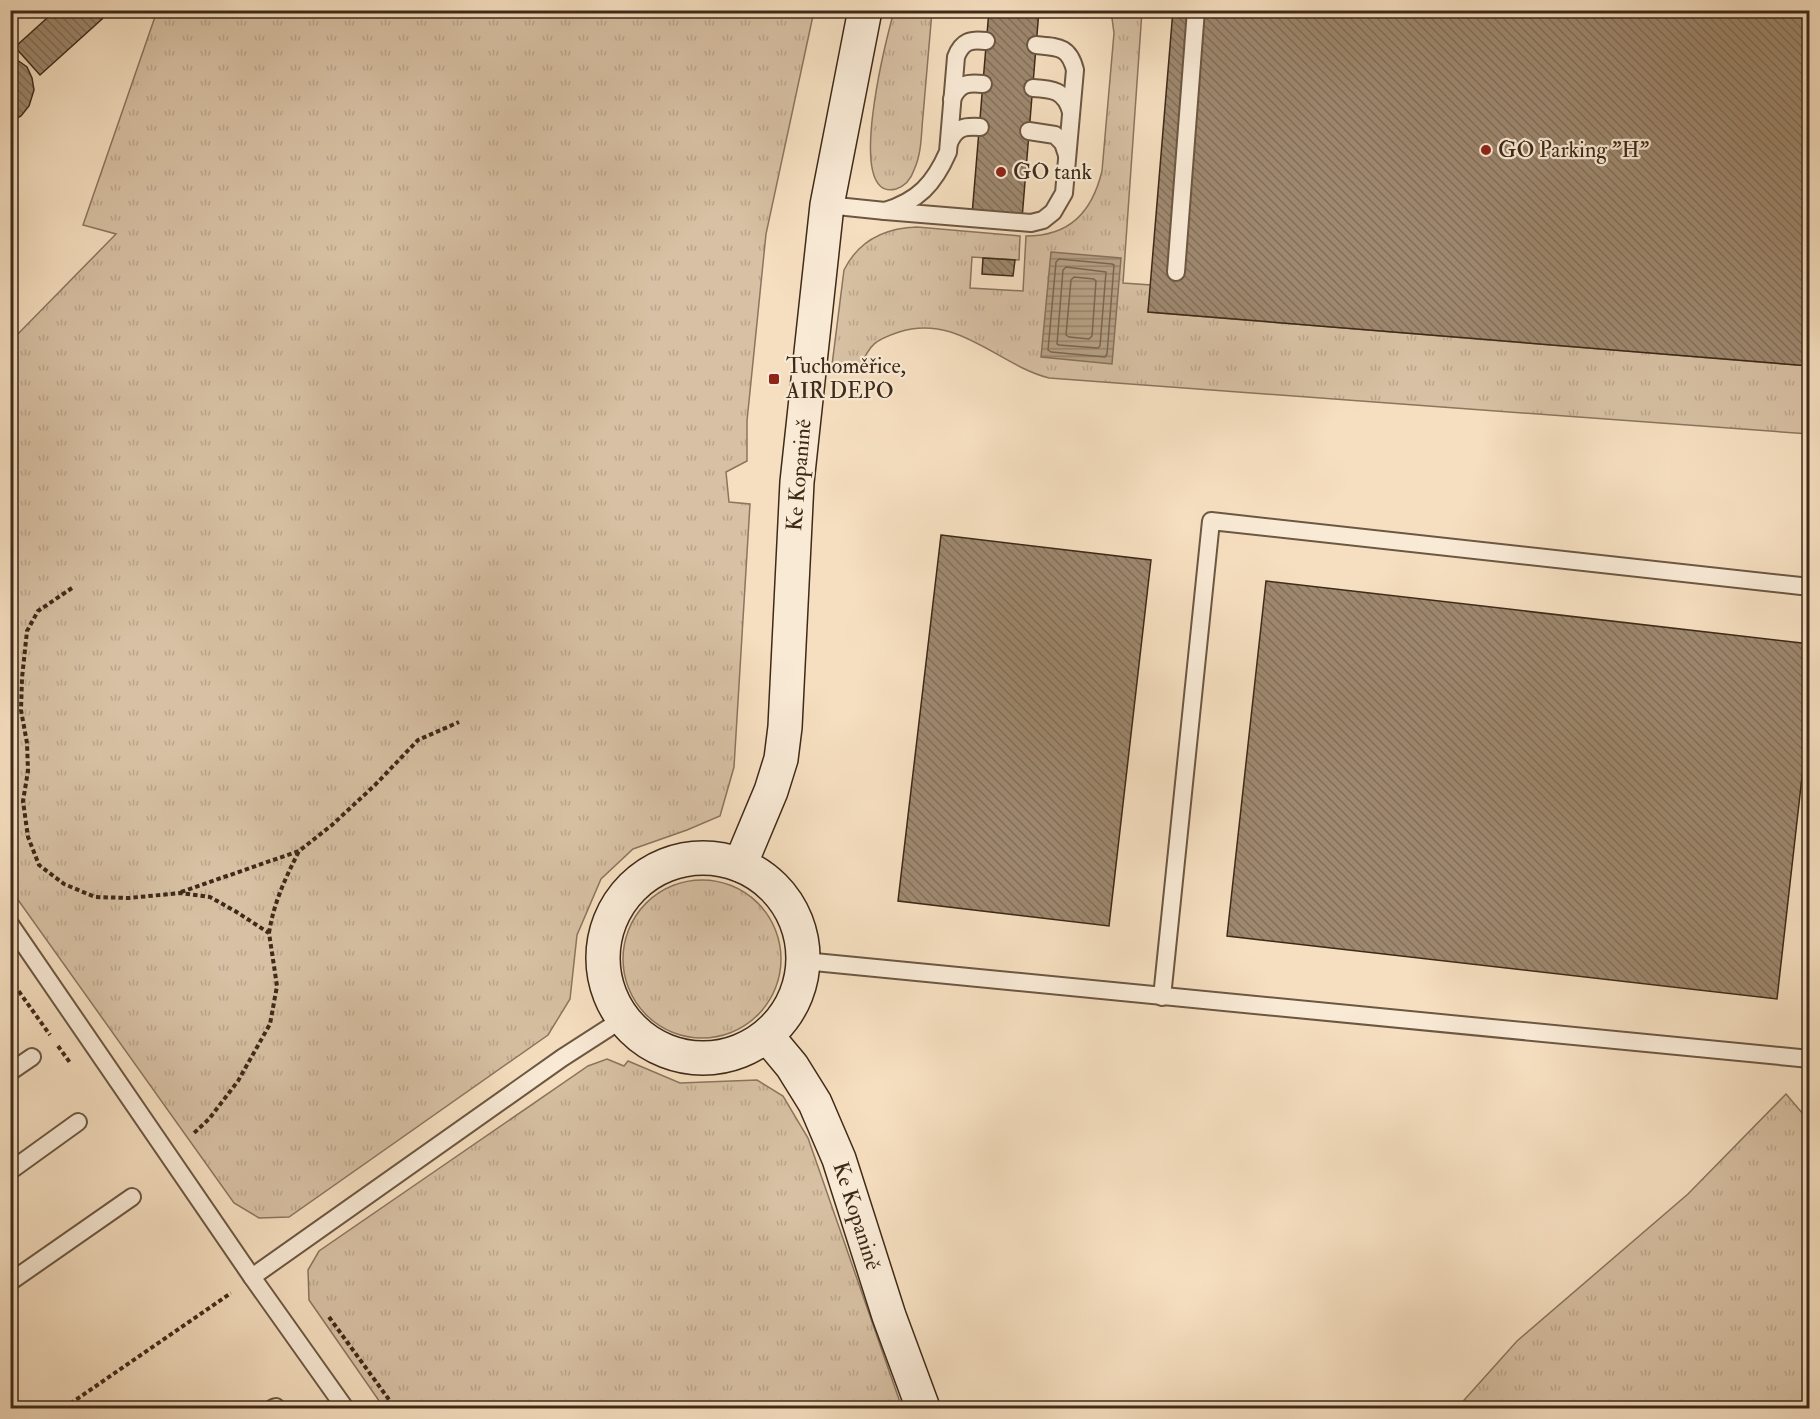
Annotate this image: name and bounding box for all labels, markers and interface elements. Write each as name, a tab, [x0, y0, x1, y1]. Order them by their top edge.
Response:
place label: GO Parking "H"	[1498, 136, 1649, 164]
marker: GO Parking "H"	[1479, 143, 1493, 157]
place label: GO tank	[1013, 158, 1093, 186]
marker: GO tank	[994, 165, 1008, 179]
place label: Tuchoměřice, AIR DEPO	[785, 352, 906, 405]
marker: Tuchoměřice, AIR DEPO	[767, 372, 781, 386]
street label: Ke Kopanině	[780, 418, 819, 532]
street label: Ke Kopanině	[825, 1158, 888, 1274]

